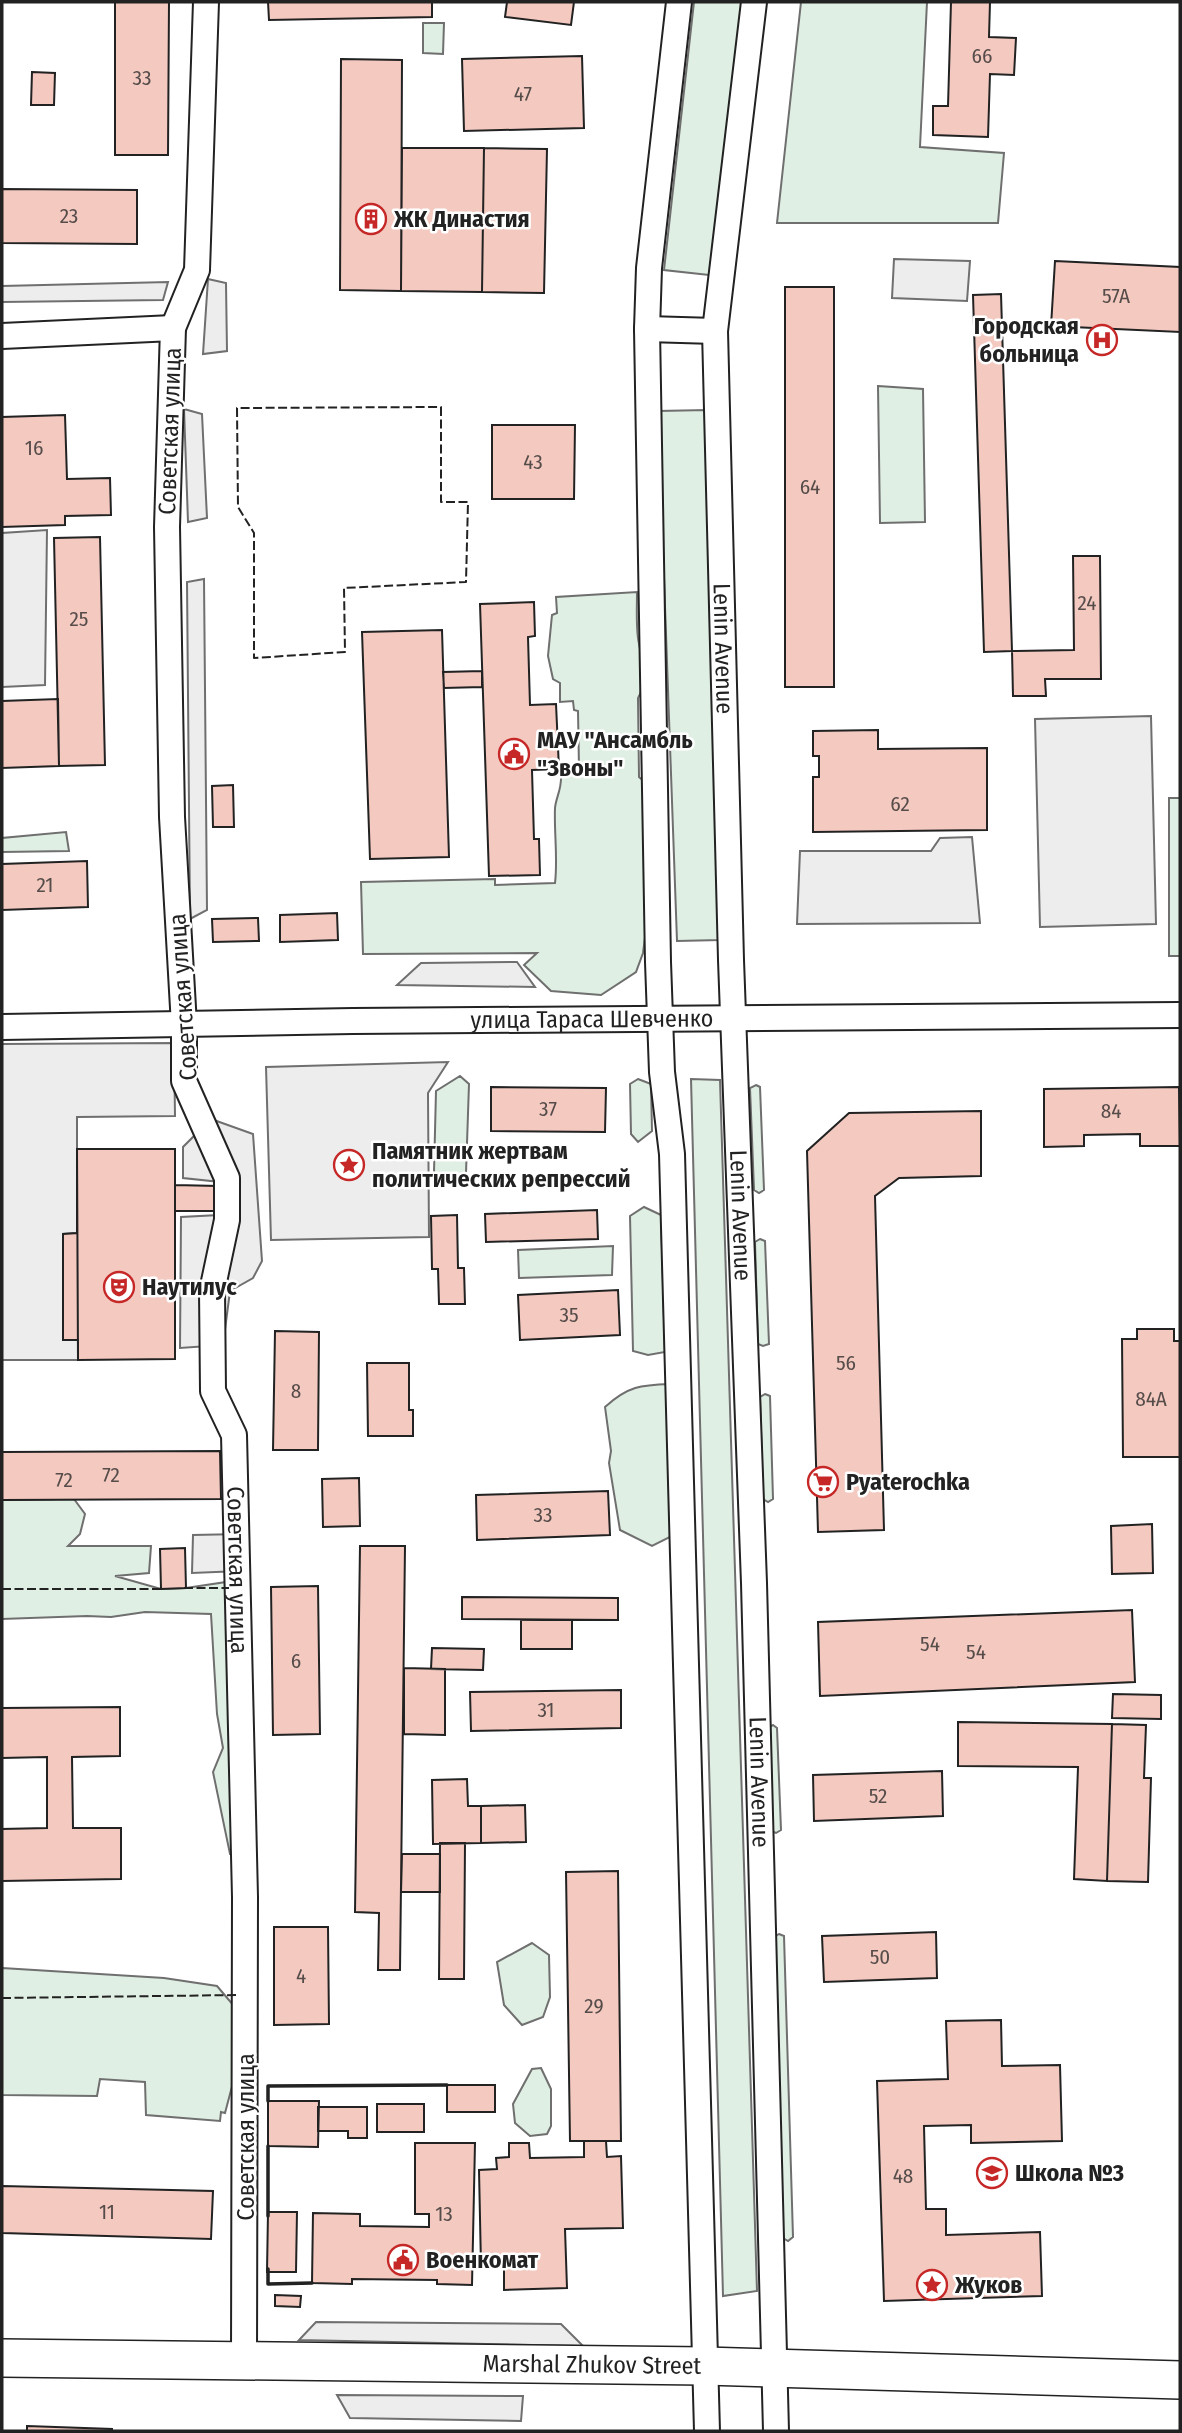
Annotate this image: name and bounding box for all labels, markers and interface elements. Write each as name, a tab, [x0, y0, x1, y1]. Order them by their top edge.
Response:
house number: 66	[972, 43, 992, 69]
house number: 33	[133, 65, 151, 91]
house number: 47	[514, 81, 532, 107]
building icon: ЖК Династия	[354, 202, 388, 236]
house number: 23	[60, 203, 78, 229]
place label: ЖК Династия	[393, 205, 530, 233]
house number: 57А	[1102, 283, 1130, 309]
place label: Городская больница	[974, 312, 1079, 368]
hospital icon: Городская больница	[1085, 323, 1119, 357]
street label: Советская улица	[153, 347, 187, 515]
house number: 16	[25, 435, 43, 461]
house number: 43	[523, 449, 543, 475]
house number: 64	[800, 474, 820, 500]
street label: Lenin Avenue	[707, 583, 739, 714]
house number: 24	[1077, 590, 1097, 616]
house number: 25	[70, 606, 88, 632]
place label: МАУ "Ансамбль "Звоны"	[537, 726, 693, 782]
public building icon: МАУ "Ансамбль "Звоны"	[497, 737, 531, 771]
house number: 62	[890, 791, 910, 817]
house number: 21	[37, 872, 54, 898]
street label: Советская улица	[163, 913, 203, 1081]
street label: улица Тараса Шевченко	[470, 1004, 713, 1034]
house number: 37	[539, 1096, 557, 1122]
house number: 84	[1101, 1098, 1121, 1124]
place label: Памятник жертвам политических репрессий	[372, 1137, 631, 1193]
place icon: Памятник жертвам политических репрессий	[332, 1148, 366, 1182]
street label: Lenin Avenue	[724, 1149, 757, 1281]
theatre icon: Наутилус	[102, 1270, 136, 1304]
place label: Наутилус	[142, 1273, 237, 1301]
house number: 35	[559, 1302, 579, 1328]
house number: 56	[836, 1350, 856, 1376]
house number: 8	[291, 1378, 301, 1404]
house number: 84А	[1135, 1386, 1167, 1412]
house number: 72	[102, 1462, 120, 1488]
supermarket icon: Pyaterochka	[806, 1465, 840, 1499]
house number: 72	[55, 1467, 73, 1493]
place label: Pyaterochka	[846, 1468, 970, 1496]
street label: Советская улица	[221, 1486, 253, 1654]
house number: 33	[534, 1502, 552, 1528]
house number: 54	[920, 1631, 940, 1657]
house number: 54	[966, 1639, 986, 1665]
house number: 6	[291, 1648, 301, 1674]
house number: 31	[537, 1697, 555, 1723]
street label: Lenin Avenue	[743, 1716, 775, 1848]
house number: 52	[869, 1783, 887, 1809]
house number: 50	[870, 1944, 890, 1970]
house number: 4	[296, 1963, 306, 1989]
house number: 29	[584, 1993, 604, 2019]
street label: Советская улица	[232, 2053, 260, 2221]
school or university icon: Школа №3	[975, 2156, 1009, 2190]
place label: Школа №3	[1015, 2159, 1124, 2187]
house number: 48	[893, 2163, 913, 2189]
house number: 11	[99, 2199, 115, 2225]
house number: 13	[435, 2201, 453, 2227]
public building icon: Военкомат	[386, 2243, 420, 2277]
place label: Военкомат	[426, 2246, 539, 2274]
place icon: Жуков	[915, 2268, 949, 2302]
place label: Жуков	[954, 2271, 1022, 2299]
street label: Marshal Zhukov Street	[482, 2349, 702, 2380]

